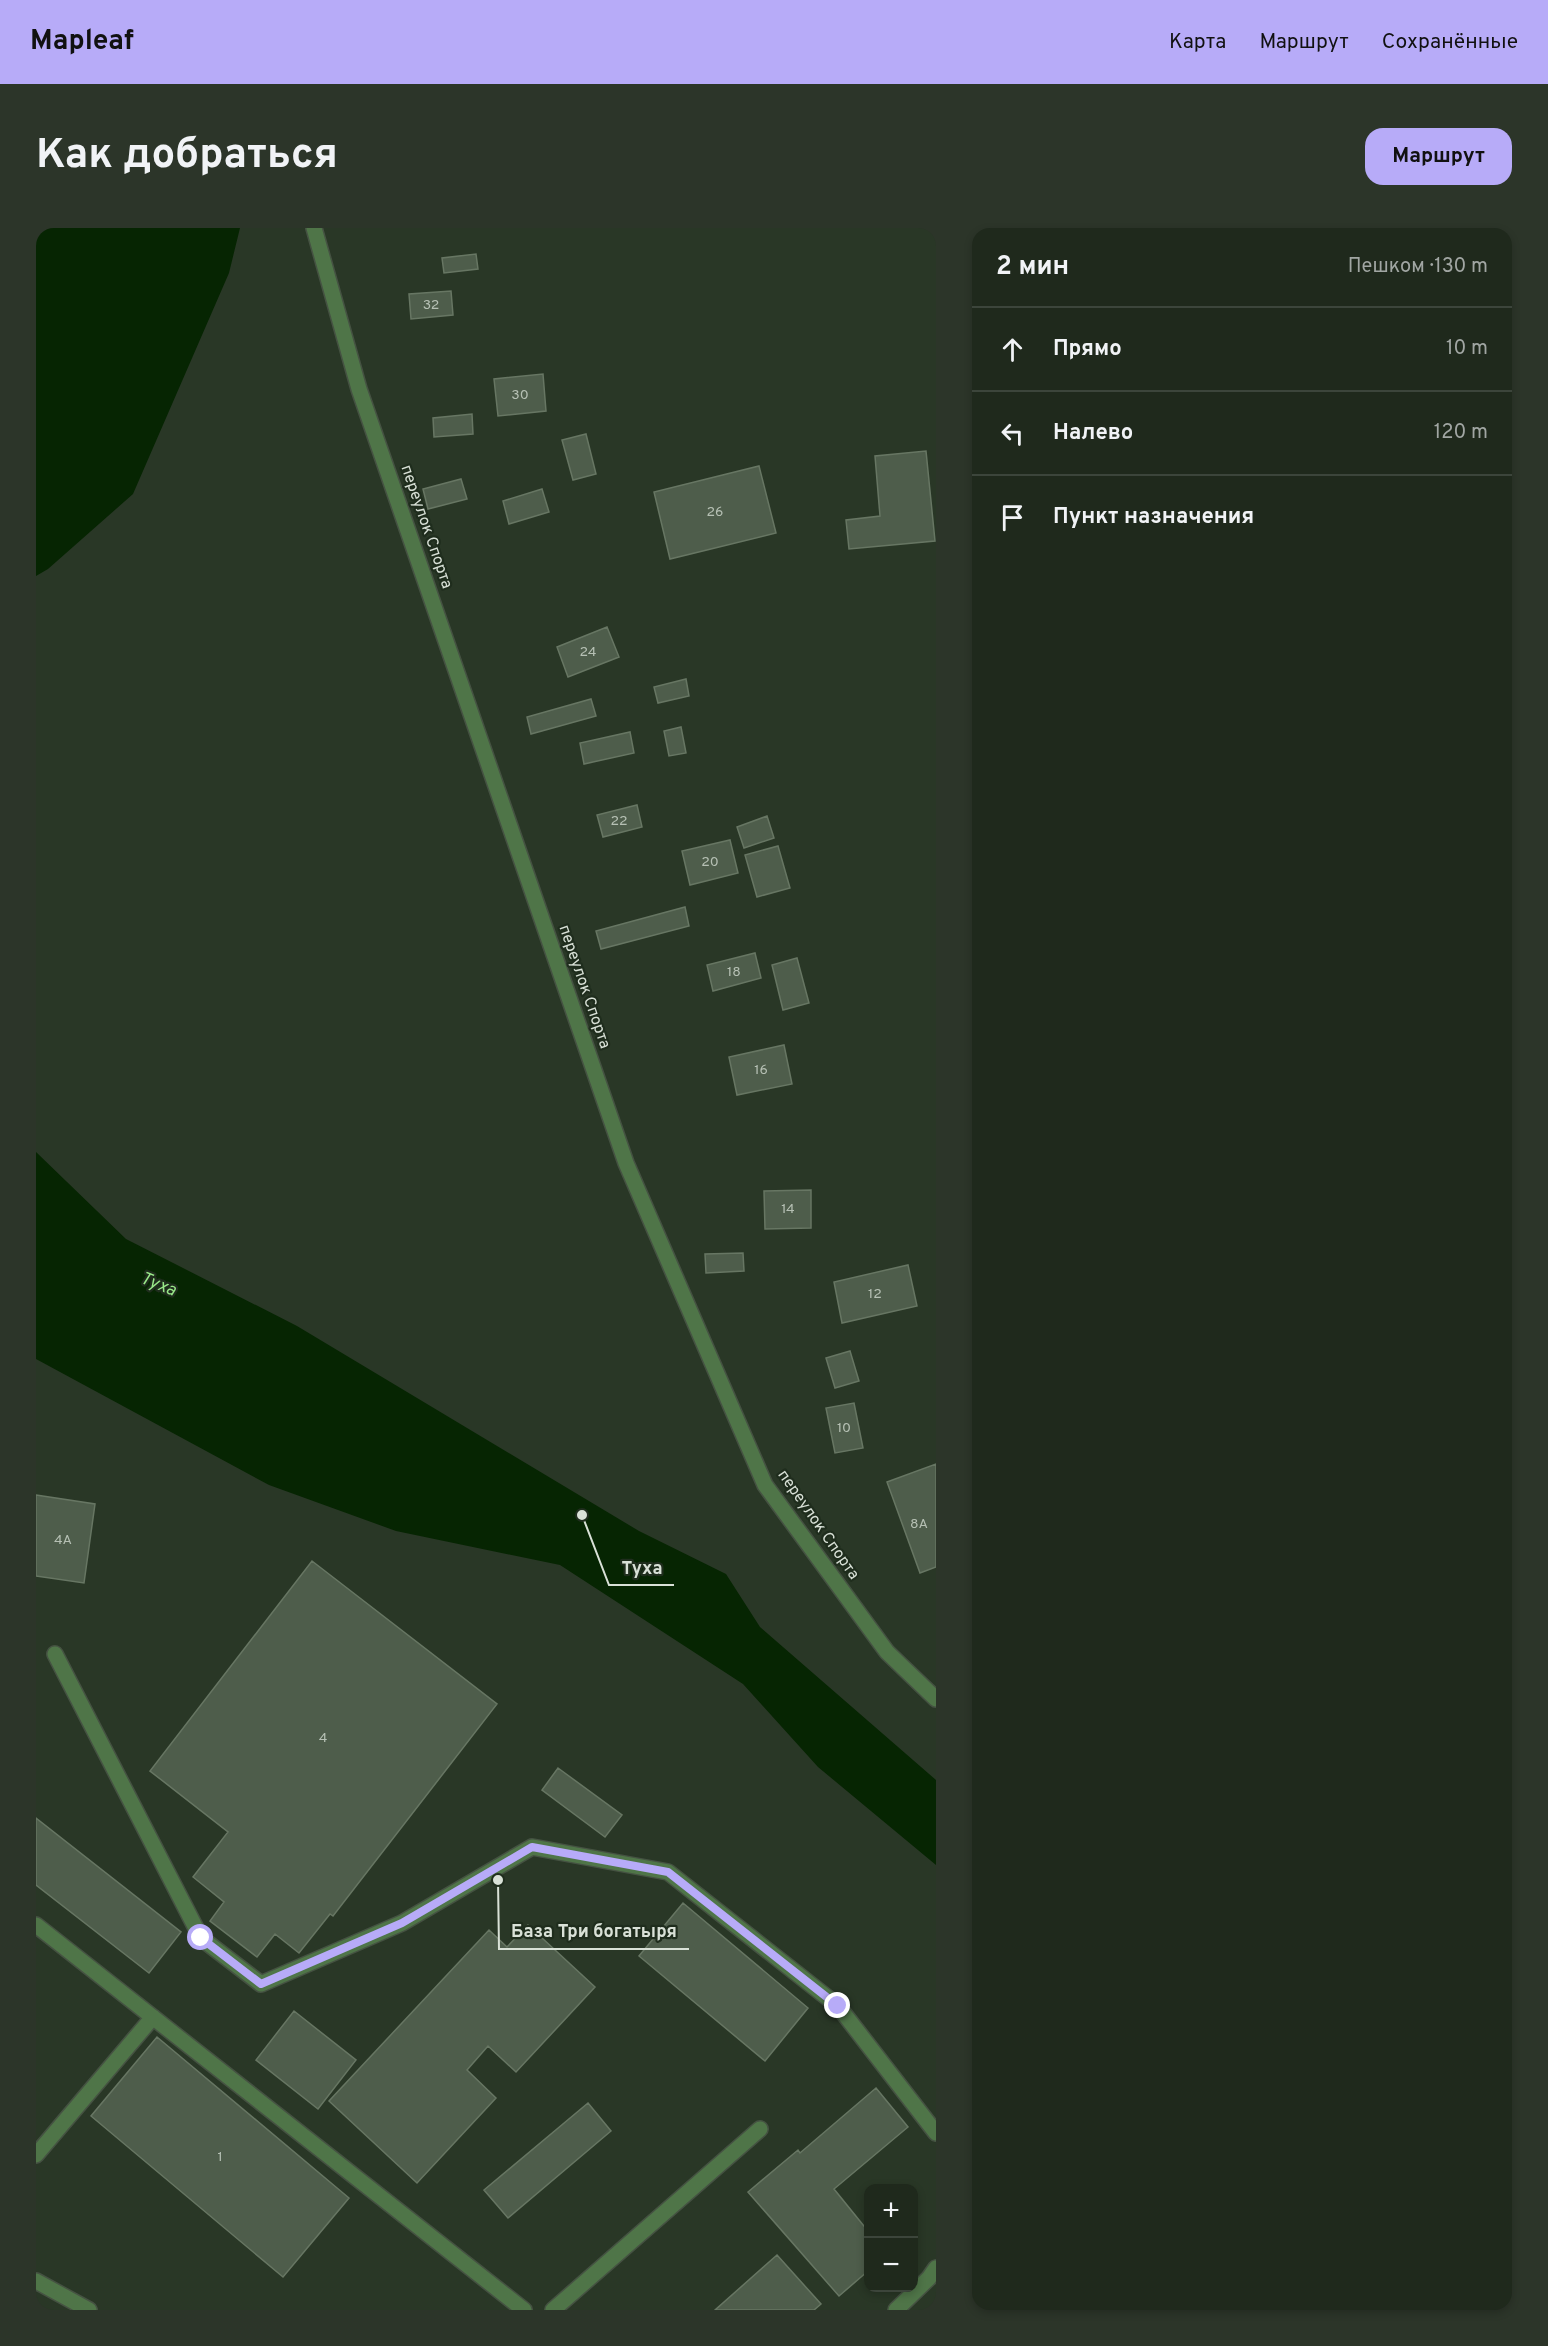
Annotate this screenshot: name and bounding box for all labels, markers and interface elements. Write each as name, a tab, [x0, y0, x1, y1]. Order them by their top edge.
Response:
text: Mapleaf	[30, 24, 134, 60]
text: Карта	[1169, 29, 1226, 56]
text: Маршрут	[1259, 29, 1349, 56]
text: Сохранённые	[1382, 29, 1518, 56]
button: Маршрут	[1365, 128, 1512, 185]
text: Как добраться	[36, 130, 338, 183]
text: 2 мин	[996, 251, 1069, 284]
text: Пешком · 130 m	[1348, 254, 1488, 280]
house number: 32	[423, 297, 439, 314]
icon: ahead	[996, 333, 1029, 366]
text: Прямо	[1053, 336, 1122, 363]
text: 10 m	[1446, 336, 1488, 362]
house number: 30	[511, 387, 529, 404]
icon: left	[996, 417, 1029, 450]
text: Налево	[1053, 420, 1133, 447]
text: 120 m	[1434, 420, 1488, 446]
street label: переулок Спорта	[395, 463, 457, 591]
icon: arrive	[996, 501, 1029, 534]
house number: 26	[707, 504, 723, 521]
text: Пункт назначения	[1053, 504, 1254, 531]
house number: 24	[579, 644, 597, 661]
house number: 22	[610, 813, 628, 830]
house number: 20	[701, 854, 719, 871]
street label: переулок Спорта	[553, 923, 615, 1051]
house number: 18	[727, 964, 741, 981]
house number: 16	[754, 1062, 768, 1079]
house number: 14	[781, 1201, 795, 1218]
water label: Туха	[137, 1267, 180, 1303]
house number: 12	[868, 1286, 882, 1303]
house number: 10	[837, 1420, 851, 1437]
street label: переулок Спорта	[773, 1466, 863, 1584]
house number: 8А	[910, 1516, 928, 1533]
house number: 4А	[54, 1532, 72, 1549]
callout: Туха	[609, 1549, 674, 1585]
text: Туха	[622, 1558, 662, 1581]
house number: 4	[319, 1730, 327, 1747]
callout: База Три богатыря	[499, 1913, 689, 1949]
text: База Три богатыря	[511, 1921, 677, 1944]
route start	[187, 1924, 213, 1950]
route end	[824, 1992, 850, 2018]
house number: 1	[217, 2149, 223, 2166]
map controls	[864, 2184, 918, 2292]
button: +	[864, 2184, 918, 2238]
button: −	[864, 2238, 918, 2292]

